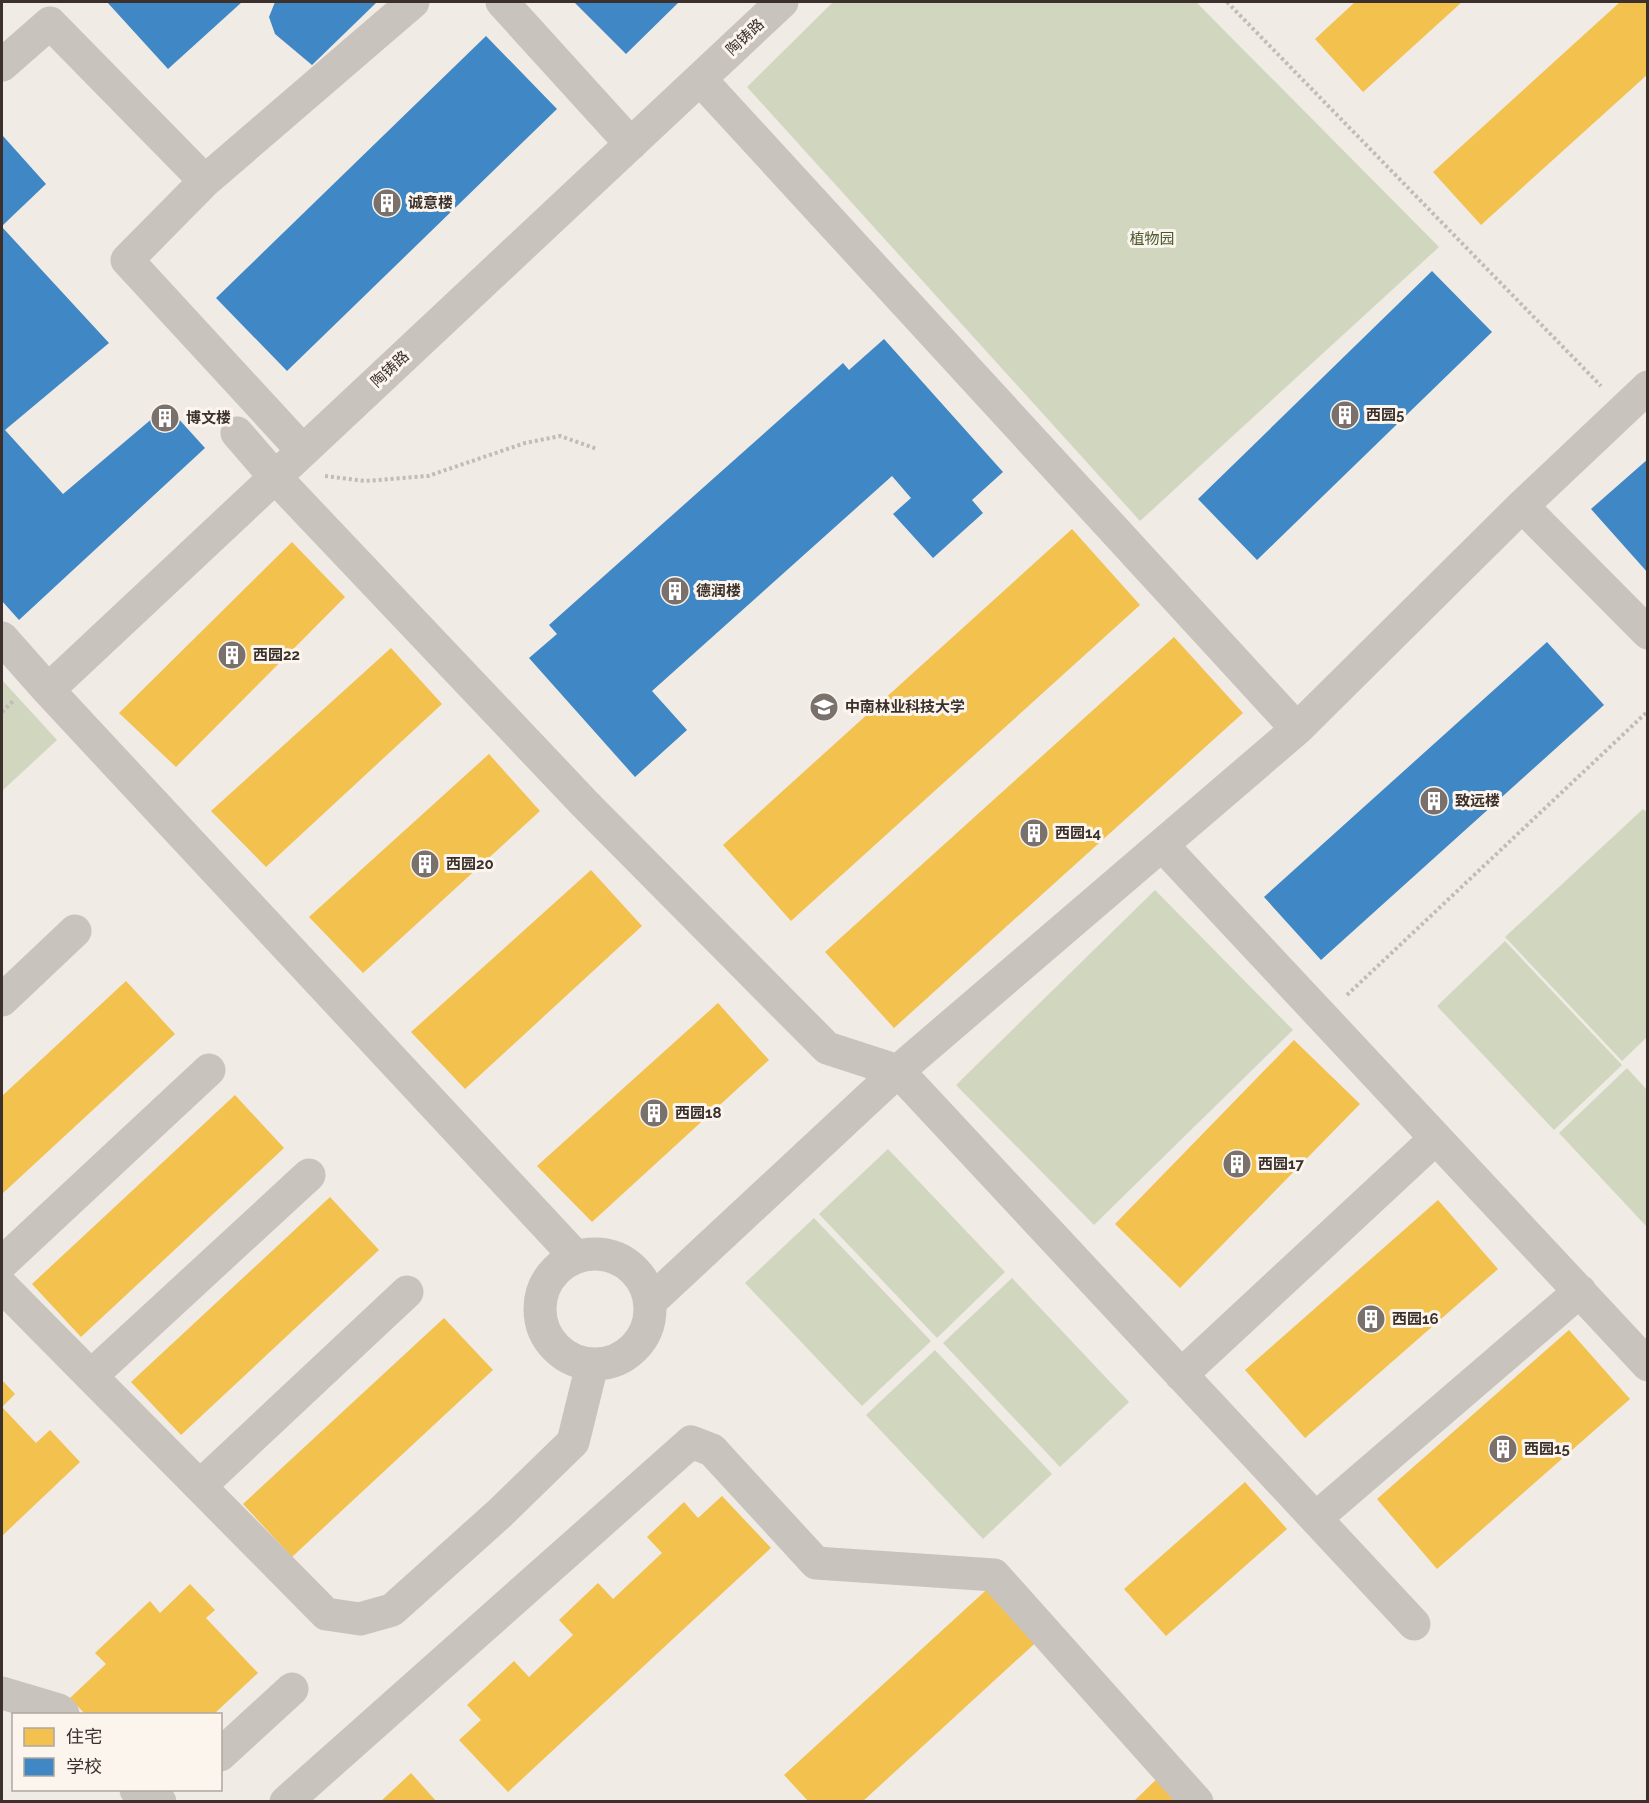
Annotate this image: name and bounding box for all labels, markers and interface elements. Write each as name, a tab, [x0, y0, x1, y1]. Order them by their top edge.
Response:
street label: 陶铸路	[722, 15, 768, 59]
building icon: 诚意楼	[371, 187, 403, 219]
place label: 诚意楼	[408, 194, 453, 212]
park label: 植物园	[1129, 230, 1175, 248]
street label: 陶铸路	[367, 347, 413, 391]
building icon: 西园5	[1329, 399, 1361, 431]
building icon: 博文楼	[149, 402, 181, 434]
place label: 西园5	[1366, 406, 1404, 424]
place label: 博文楼	[186, 409, 231, 427]
building icon: 德润楼	[659, 575, 691, 607]
place label: 德润楼	[696, 582, 741, 600]
building icon: 西园22	[216, 639, 248, 671]
place label: 西园22	[253, 646, 300, 664]
school or university icon: 中南林业科技大学	[808, 691, 840, 723]
place label: 中南林业科技大学	[845, 698, 965, 716]
building icon: 致远楼	[1418, 785, 1450, 817]
place label: 致远楼	[1455, 792, 1500, 810]
building icon: 西园14	[1018, 817, 1050, 849]
place label: 西园14	[1055, 824, 1101, 842]
building icon: 西园20	[409, 848, 441, 880]
place label: 西园20	[446, 855, 494, 873]
building icon: 西园18	[638, 1097, 670, 1129]
place label: 西园18	[675, 1104, 721, 1122]
building icon: 西园17	[1221, 1148, 1253, 1180]
place label: 西园17	[1258, 1155, 1304, 1173]
building icon: 西园16	[1355, 1303, 1387, 1335]
place label: 西园16	[1392, 1310, 1439, 1328]
building icon: 西园15	[1487, 1433, 1519, 1465]
place label: 西园15	[1524, 1440, 1570, 1458]
legend	[12, 1713, 222, 1791]
text: 住宅	[66, 1726, 102, 1747]
text: 学校	[66, 1756, 102, 1777]

